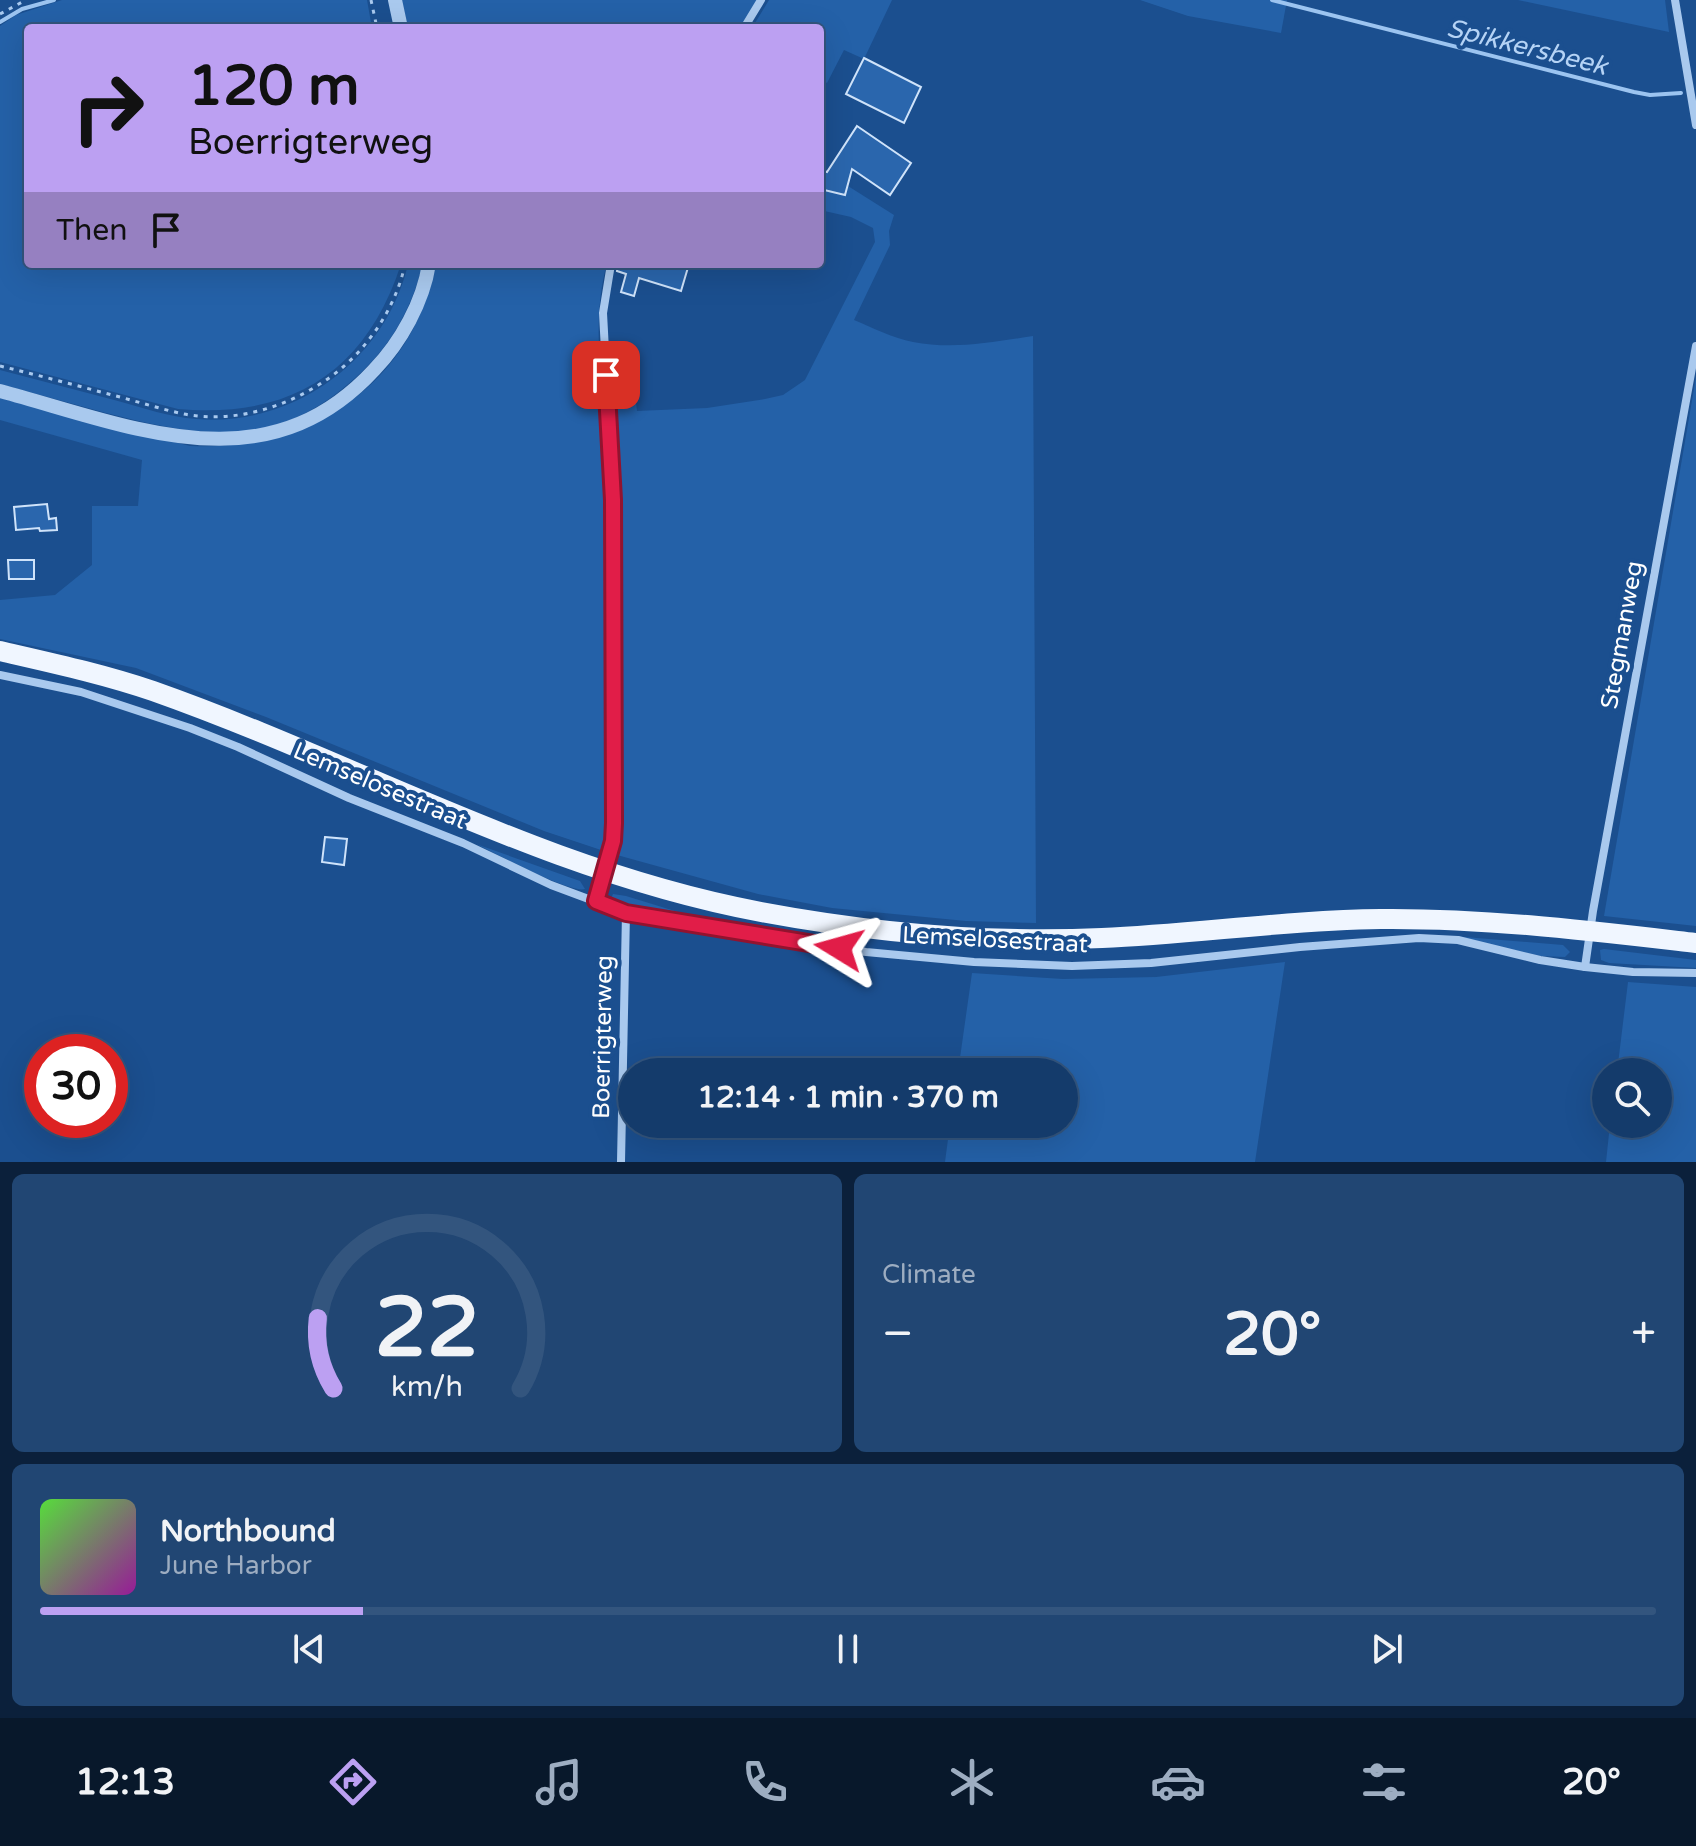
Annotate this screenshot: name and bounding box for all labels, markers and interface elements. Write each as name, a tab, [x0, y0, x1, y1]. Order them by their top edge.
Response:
water label: Spikkersbeek	[1444, 12, 1612, 82]
text: 120 m	[188, 53, 359, 120]
icon: right	[56, 56, 160, 160]
text: Boerrigterweg	[188, 121, 433, 164]
icon: arrive	[144, 208, 188, 252]
text: Then	[56, 212, 128, 249]
pin	[572, 341, 640, 409]
icon: arrive	[584, 353, 628, 397]
street label: Stegmanweg	[1595, 559, 1649, 711]
street label: Lemselosestraat	[289, 736, 471, 836]
position arrow	[797, 906, 881, 990]
street label: Lemselosestraat	[901, 921, 1089, 959]
street label: Boerrigterweg	[587, 955, 619, 1119]
speed limit sign: 30	[24, 1034, 128, 1138]
map controls	[1592, 1058, 1672, 1138]
button: search	[1592, 1058, 1672, 1138]
text: 12:14 · 1 min · 370 m	[697, 1079, 999, 1116]
text: Climate	[882, 1259, 976, 1290]
text: 22	[375, 1279, 479, 1379]
text: 20°	[1223, 1299, 1321, 1371]
text: −	[882, 1308, 913, 1361]
text: +	[1631, 1308, 1656, 1361]
text: km/h	[391, 1370, 463, 1404]
text: Northbound	[160, 1513, 336, 1550]
text: June Harbor	[160, 1550, 312, 1581]
icon: previous	[287, 1627, 331, 1671]
icon: pause	[826, 1627, 870, 1671]
icon: next	[1365, 1627, 1409, 1671]
icon: directions	[325, 1754, 381, 1810]
icon: music	[531, 1754, 587, 1810]
icon: phone	[737, 1754, 793, 1810]
icon: climate	[944, 1754, 1000, 1810]
icon: car	[1150, 1754, 1206, 1810]
icon: filters	[1356, 1754, 1412, 1810]
text: 12:13	[75, 1761, 175, 1804]
text: 20°	[1562, 1761, 1621, 1804]

